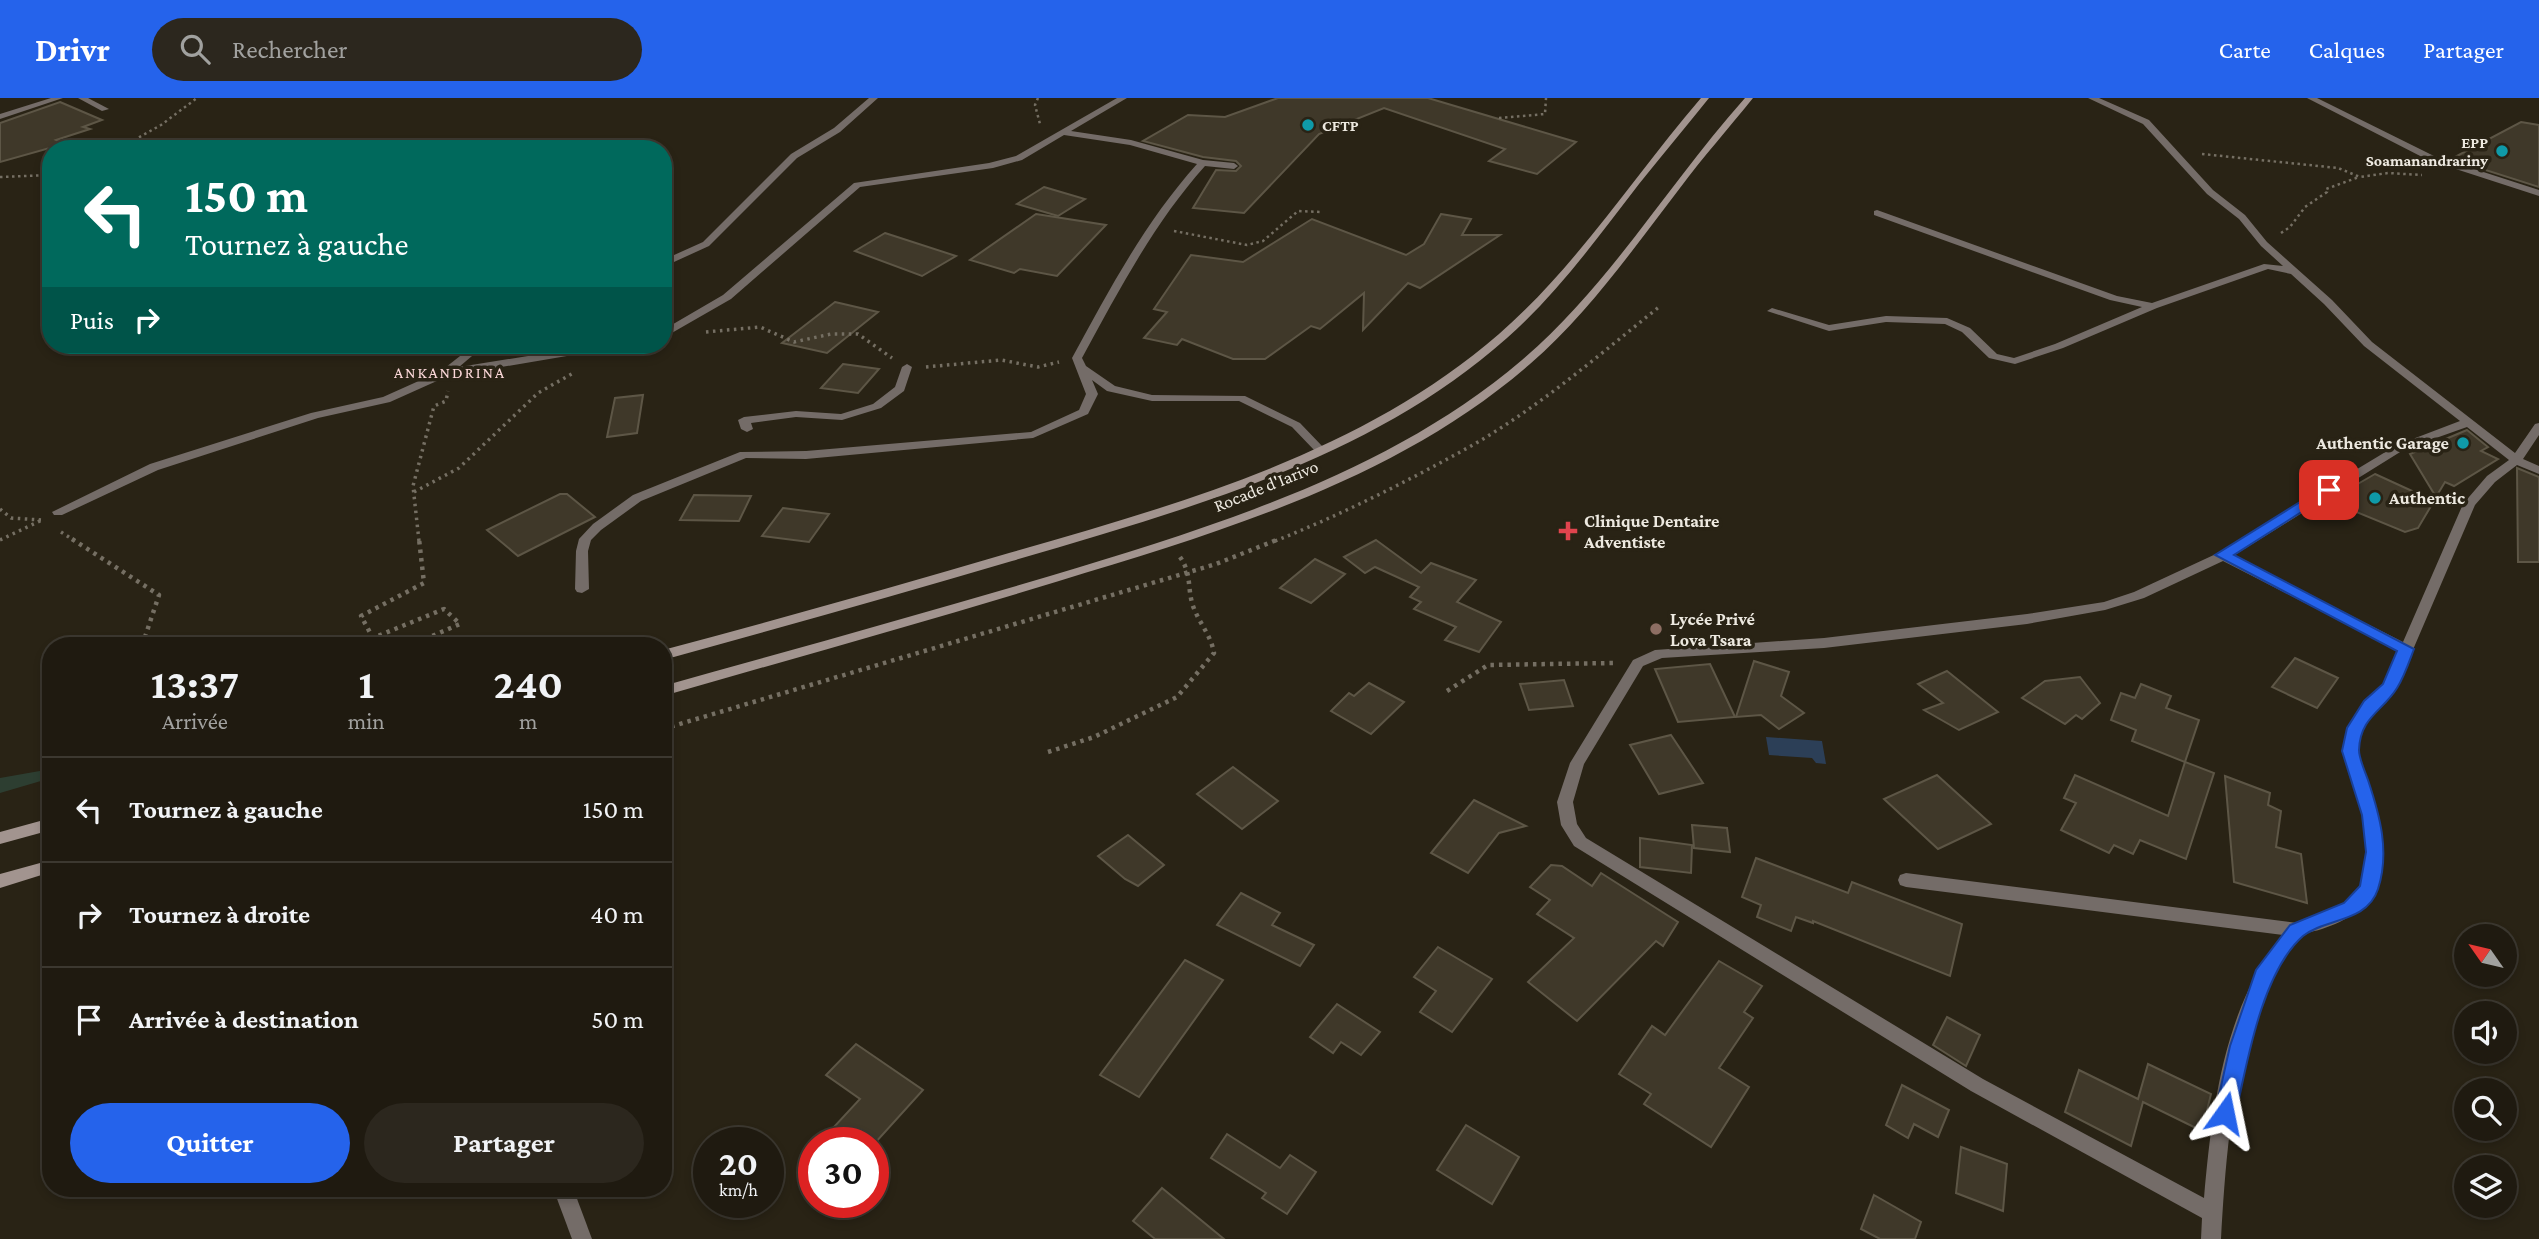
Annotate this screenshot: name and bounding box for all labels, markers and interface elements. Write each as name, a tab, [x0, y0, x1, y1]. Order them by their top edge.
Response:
search box	[152, 18, 642, 81]
icon: search	[176, 30, 214, 68]
text: Drivr	[35, 31, 110, 68]
text: Rechercher	[232, 35, 348, 64]
text: Carte	[2219, 36, 2271, 63]
text: Calques	[2309, 36, 2385, 63]
text: Partager	[2423, 36, 2504, 63]
marker: CFTP	[1300, 117, 1316, 133]
place label: CFTP	[1322, 117, 1359, 134]
place label: EPP Soamanandrariny	[2366, 134, 2488, 169]
marker: EPP Soamanandrariny	[2494, 143, 2510, 159]
icon: left	[70, 168, 161, 259]
text: 150 m	[185, 168, 308, 223]
text: Tournez à gauche	[185, 226, 408, 262]
icon: right	[128, 301, 166, 339]
text: Puis	[70, 306, 114, 335]
district label: ANKANDRINA	[394, 364, 506, 381]
place label: Authentic Garage	[2315, 433, 2449, 453]
marker: Authentic Garage	[2455, 435, 2471, 451]
street label: Rocade d'Iarivo	[1211, 456, 1321, 516]
pin	[2299, 460, 2359, 520]
icon: arrive	[2310, 471, 2348, 509]
place label: Authentic	[2388, 488, 2465, 508]
marker: Authentic	[2367, 490, 2383, 506]
place label: Clinique Dentaire Adventiste	[1583, 511, 1719, 552]
marker: Clinique Dentaire Adventiste	[1558, 521, 1578, 541]
place label: Lycée Privé Lova Tsara	[1670, 609, 1755, 650]
marker: Lycée Privé Lova Tsara	[1648, 621, 1664, 637]
text: 13:37	[151, 660, 239, 707]
text: 1	[358, 660, 374, 707]
text: 240	[494, 660, 563, 707]
text: Arrivée	[162, 708, 228, 734]
text: min	[348, 708, 385, 734]
text: m	[519, 708, 538, 734]
icon: left	[70, 791, 108, 829]
text: Tournez à gauche	[129, 795, 323, 824]
text: 150 m	[583, 795, 644, 824]
icon: right	[70, 896, 108, 934]
text: Tournez à droite	[129, 900, 310, 929]
text: 40 m	[590, 900, 644, 929]
north arrow	[2454, 924, 2516, 987]
map controls	[2454, 924, 2517, 1218]
icon: arrive	[70, 1001, 108, 1039]
button: sound	[2454, 1001, 2517, 1064]
text: Arrivée à destination	[129, 1005, 359, 1034]
text: 50 m	[591, 1005, 644, 1034]
position arrow	[2188, 1076, 2262, 1150]
button: search	[2454, 1078, 2517, 1141]
button: Quitter	[70, 1103, 350, 1183]
button: Partager	[364, 1103, 644, 1183]
speed limit sign: 30	[798, 1127, 889, 1218]
text: 20	[719, 1144, 758, 1183]
button: layers	[2454, 1155, 2517, 1218]
text: km/h	[719, 1180, 758, 1200]

